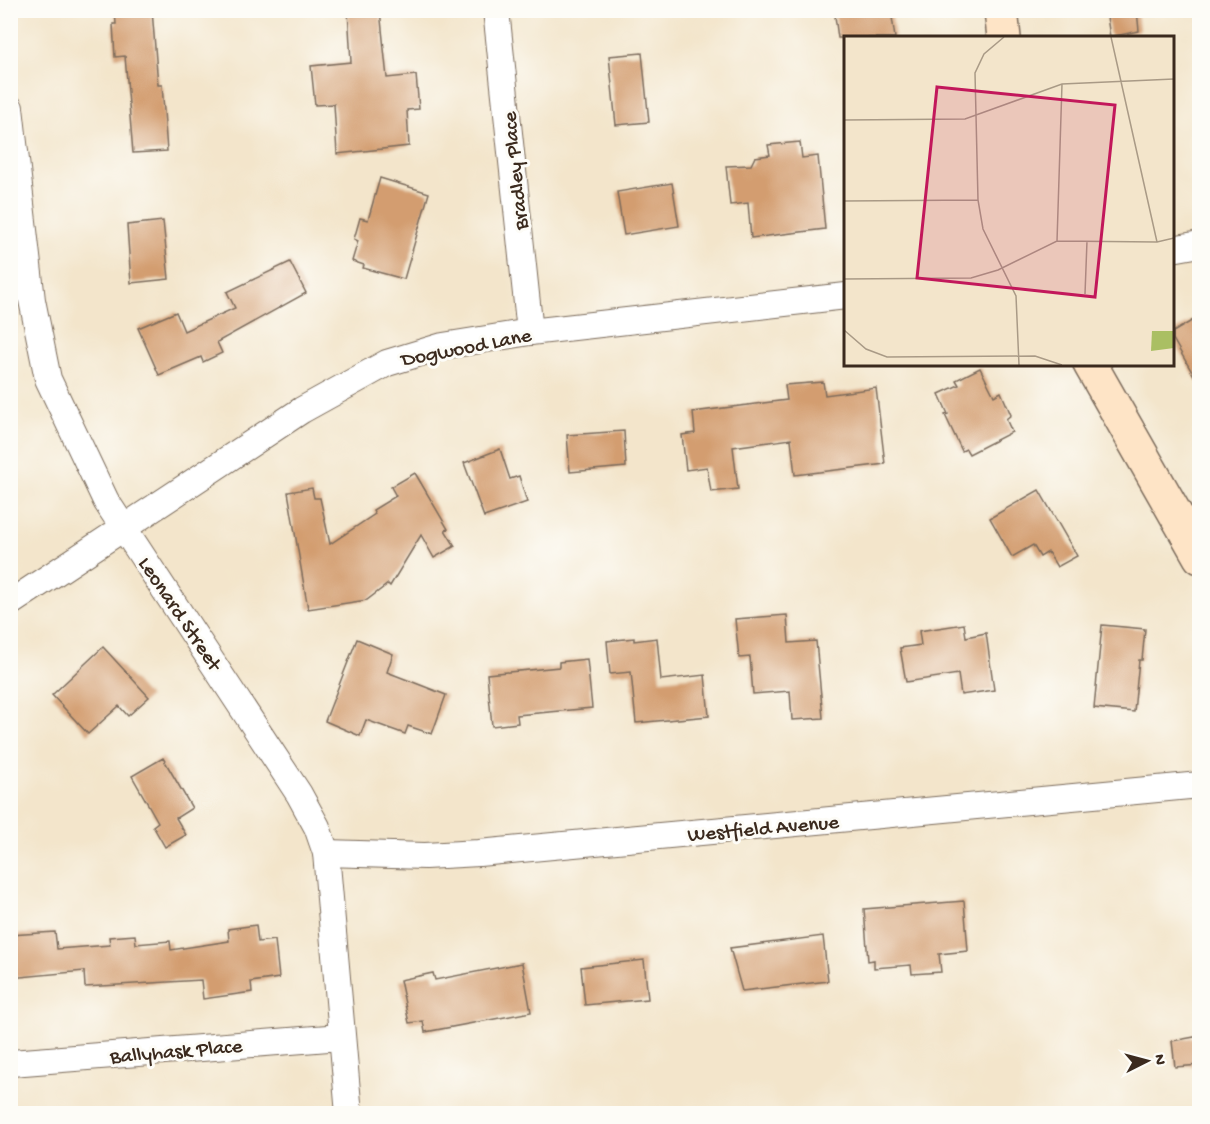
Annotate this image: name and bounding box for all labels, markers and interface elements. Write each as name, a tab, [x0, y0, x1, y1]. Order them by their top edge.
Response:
inset map	[844, 36, 1174, 366]
street label: Bradley Place	[499, 109, 536, 232]
street label: Dogwood Lane	[398, 324, 535, 375]
street label: Leonard Street	[131, 553, 227, 679]
street label: Westfield Avenue	[687, 811, 841, 850]
north arrow	[1117, 1031, 1177, 1091]
street label: Ballyhask Place	[108, 1035, 245, 1072]
text: N	[1148, 1054, 1168, 1067]

